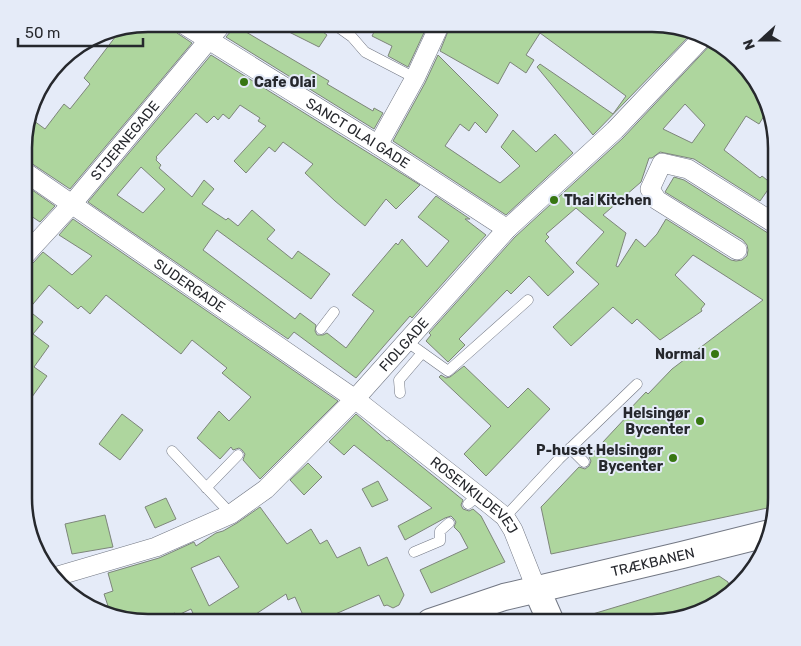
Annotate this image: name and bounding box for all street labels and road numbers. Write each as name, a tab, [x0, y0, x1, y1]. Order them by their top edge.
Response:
street label: SANCT OLAI GADE	[303, 94, 413, 172]
street label: STJERNEGADE	[87, 98, 163, 184]
street label: SUDERGADE	[151, 255, 228, 316]
street label: FIOLGADE	[376, 314, 433, 375]
street label: ROSENKILDEVEJ	[427, 453, 521, 537]
street label: TRÆKBANEN	[609, 544, 697, 580]

